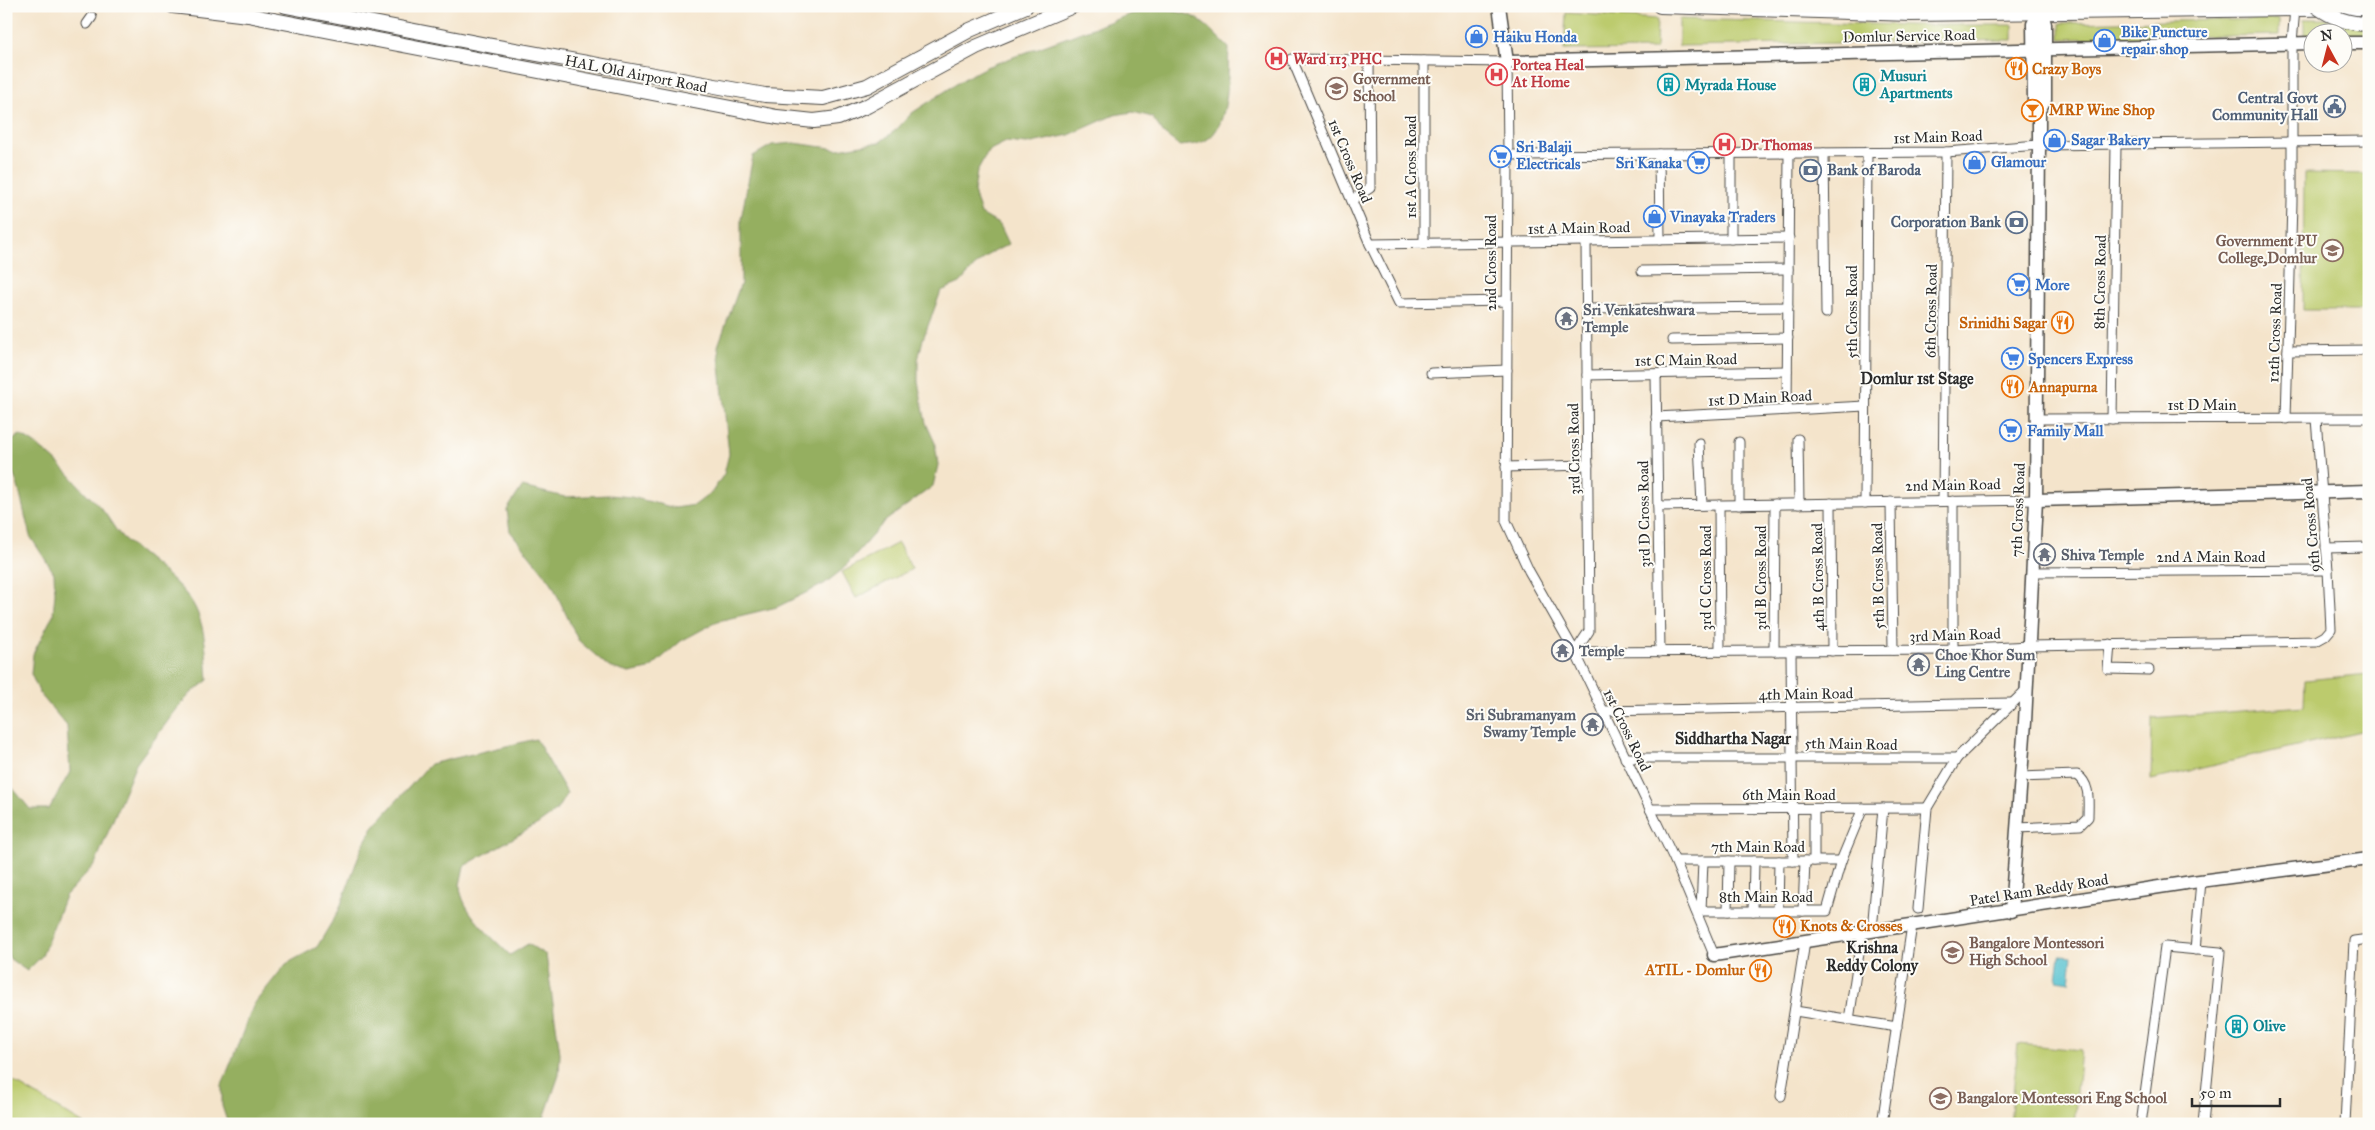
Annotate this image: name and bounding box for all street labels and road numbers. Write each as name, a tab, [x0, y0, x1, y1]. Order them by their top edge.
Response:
street label: Domlur Service Road	[1843, 26, 1976, 46]
street label: HAL Old Airport Road	[563, 51, 709, 97]
street label: 1st A Cross Road	[1402, 115, 1420, 218]
street label: 1st Cross Road	[1324, 116, 1376, 206]
street label: 1st Main Road	[1893, 126, 1983, 148]
street label: 2nd Cross Road	[1482, 215, 1500, 311]
street label: 1st A Main Road	[1528, 218, 1631, 238]
street label: 8th Cross Road	[2090, 234, 2110, 329]
street label: 6th Cross Road	[1921, 263, 1941, 358]
street label: 5th Cross Road	[1843, 265, 1861, 359]
street label: 12th Cross Road	[2264, 282, 2286, 383]
street label: 1st C Main Road	[1635, 350, 1738, 370]
street label: 1st D Main Road	[1707, 386, 1813, 410]
street label: 1st D Main	[2167, 396, 2237, 414]
street label: 3rd Cross Road	[1564, 402, 1584, 495]
street label: 3rd D Cross Road	[1634, 460, 1654, 568]
street label: 7th Cross Road	[2007, 462, 2029, 558]
street label: 2nd Main Road	[1905, 475, 2001, 495]
street label: 9th Cross Road	[2298, 477, 2324, 573]
street label: 4th B Cross Road	[1808, 522, 1828, 631]
street label: 5th B Cross Road	[1868, 522, 1888, 629]
street label: 3rd C Cross Road	[1697, 525, 1715, 631]
street label: 3rd B Cross Road	[1752, 525, 1770, 631]
street label: 2nd A Main Road	[2157, 548, 2266, 566]
street label: 3rd Main Road	[1909, 624, 2002, 646]
street label: 4th Main Road	[1759, 684, 1854, 704]
street label: 1st Cross Road	[1599, 686, 1655, 775]
street label: 5th Main Road	[1804, 734, 1898, 754]
street label: 6th Main Road	[1742, 786, 1836, 804]
street label: 7th Main Road	[1711, 838, 1806, 856]
street label: Patel Ram Reddy Road	[1968, 870, 2110, 910]
street label: 8th Main Road	[1719, 888, 1814, 906]

